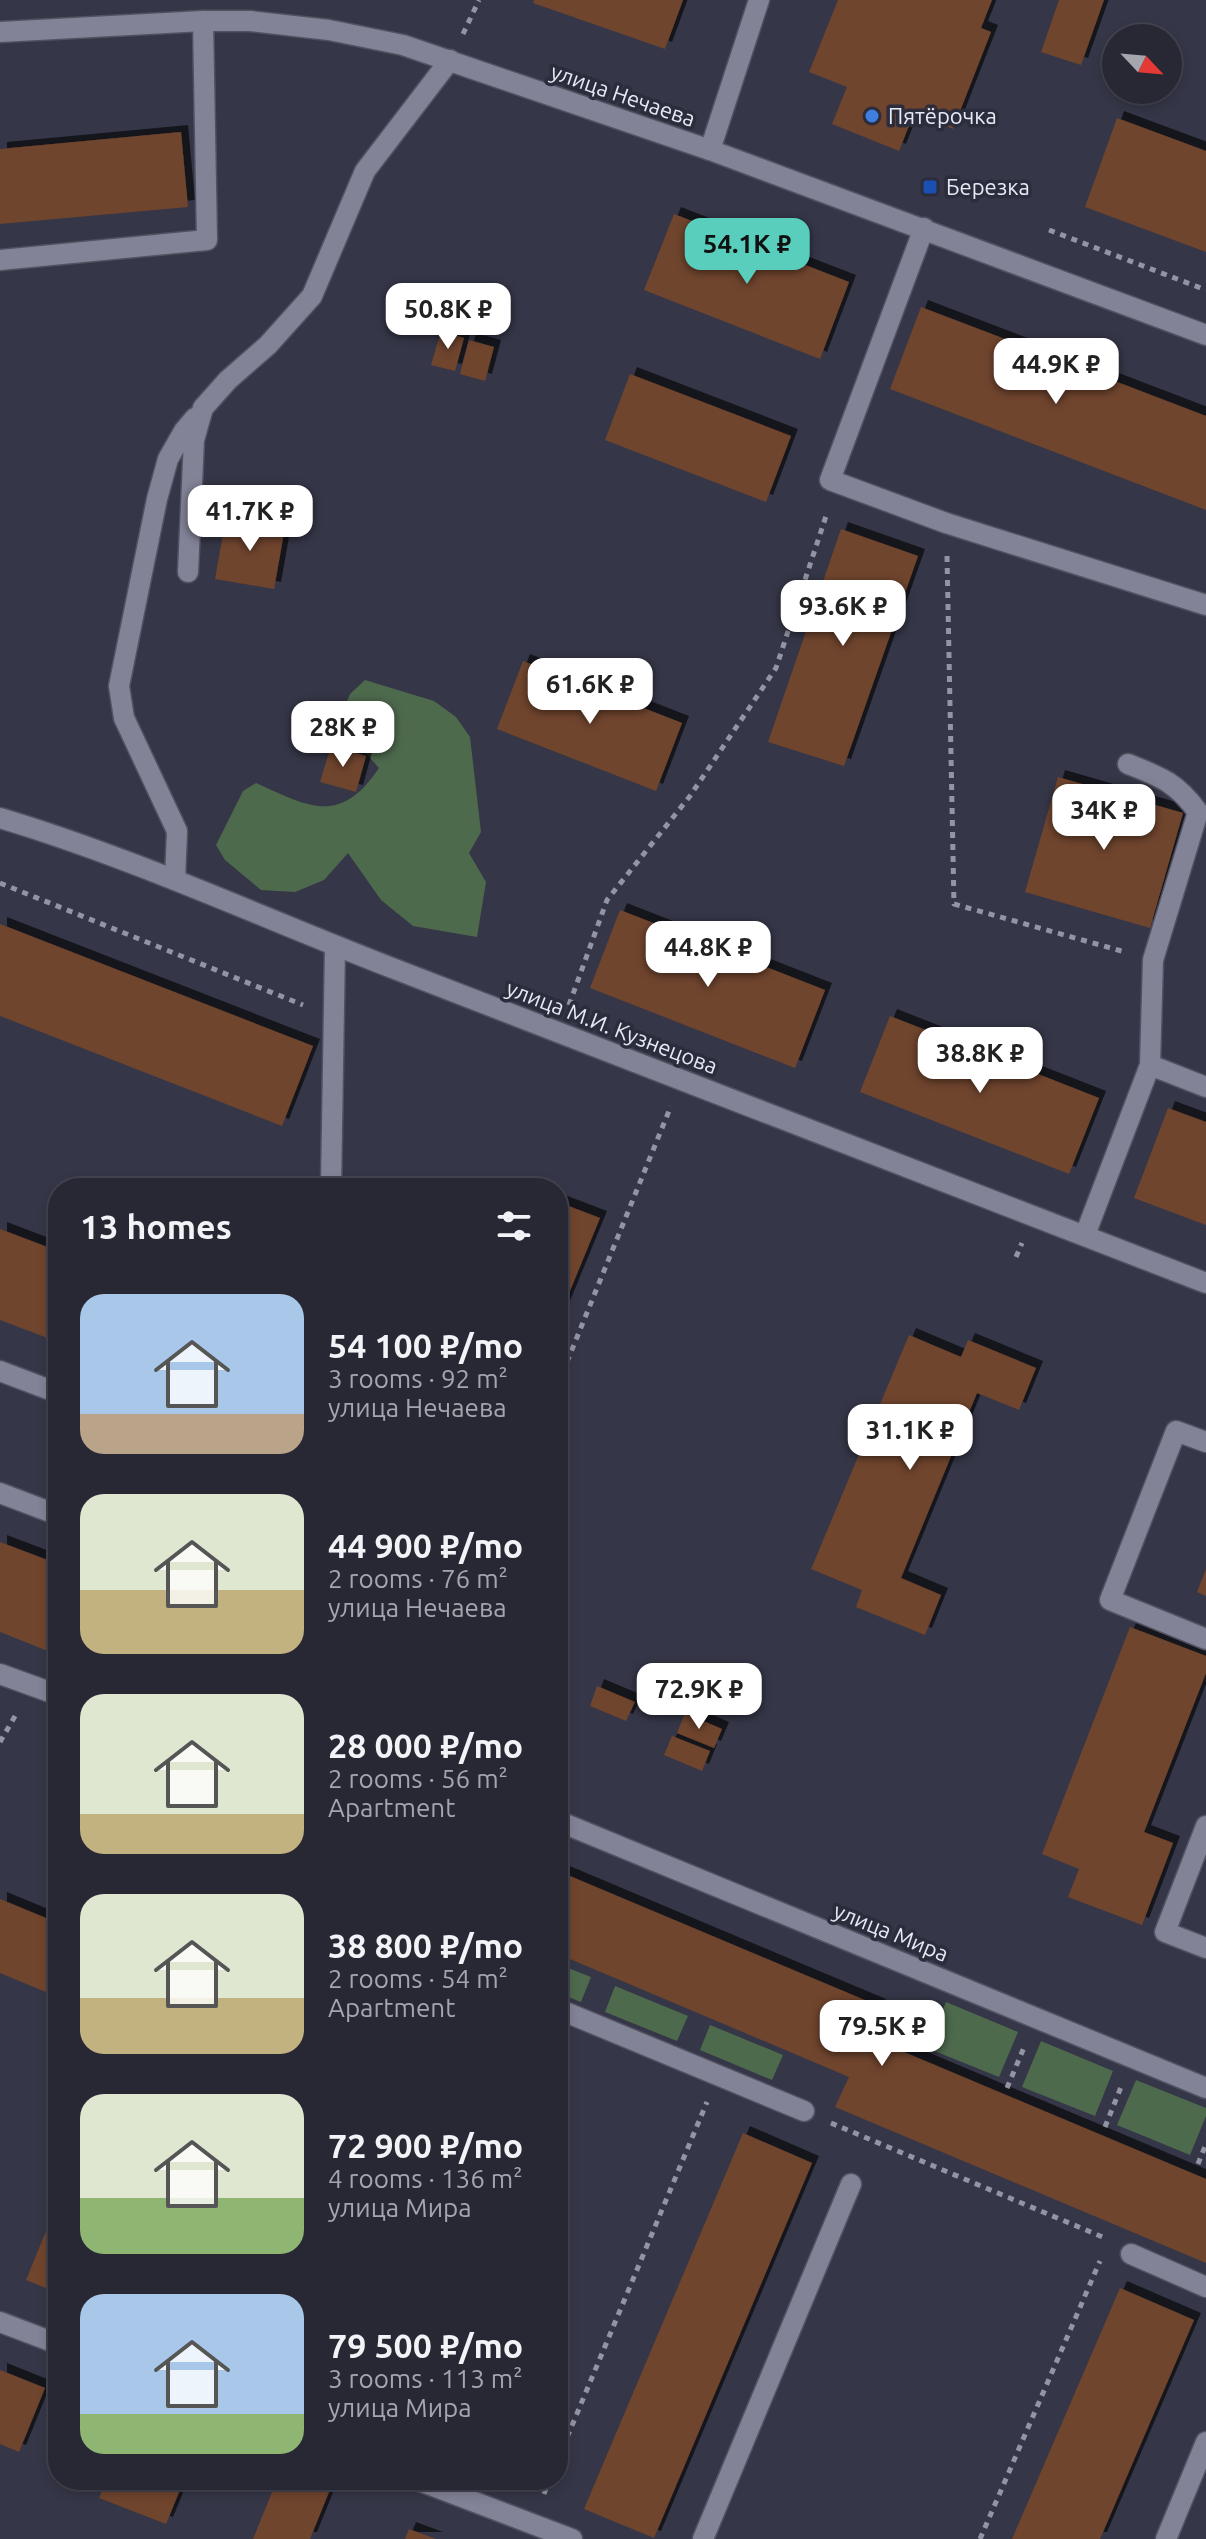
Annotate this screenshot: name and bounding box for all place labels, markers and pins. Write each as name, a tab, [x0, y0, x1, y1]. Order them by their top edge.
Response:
place label: Пятёрочка	[888, 103, 997, 128]
marker: Пятёрочка	[863, 107, 881, 125]
place label: Березка	[946, 174, 1030, 199]
marker: Березка	[921, 178, 939, 196]
pin: 54.1K ₽	[673, 218, 821, 286]
pin: 50.8K ₽	[374, 283, 522, 351]
pin: 44.9K ₽	[982, 338, 1130, 406]
pin: 41.7K ₽	[176, 485, 324, 553]
pin: 93.6K ₽	[769, 580, 917, 648]
pin: 61.6K ₽	[516, 658, 664, 726]
pin: 28K ₽	[287, 701, 399, 769]
pin: 34K ₽	[1048, 784, 1160, 852]
pin: 44.8K ₽	[634, 921, 782, 989]
pin: 38.8K ₽	[906, 1027, 1054, 1095]
pin: 31.1K ₽	[836, 1404, 984, 1472]
pin: 72.9K ₽	[625, 1663, 773, 1731]
pin: 79.5K ₽	[808, 2000, 956, 2068]

